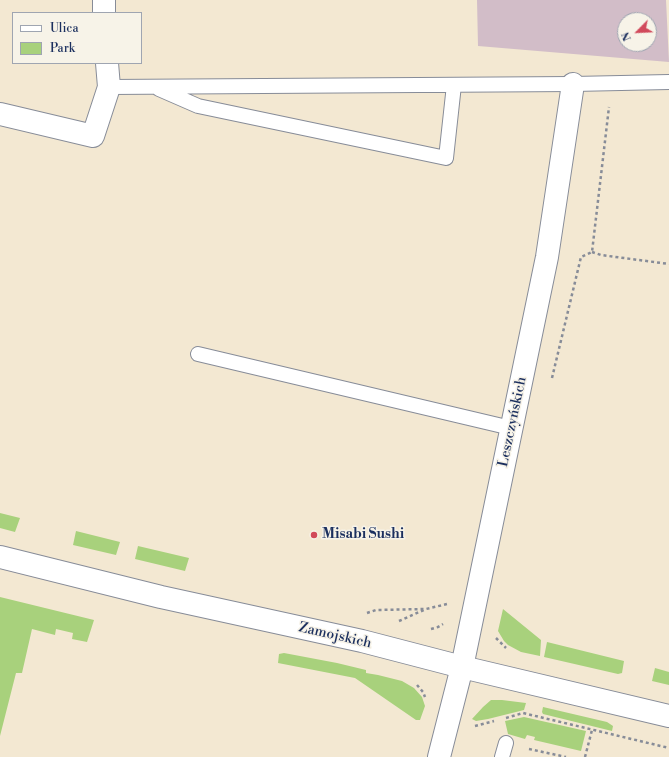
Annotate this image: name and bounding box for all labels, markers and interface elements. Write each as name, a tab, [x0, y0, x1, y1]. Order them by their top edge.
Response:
legend	[12, 12, 142, 64]
north arrow	[617, 12, 657, 52]
text: Ulica	[50, 21, 79, 36]
text: N	[619, 30, 635, 43]
text: Park	[50, 41, 75, 56]
street label: Leszczyńskich	[495, 376, 531, 468]
place label: Misabi Sushi	[322, 527, 404, 543]
marker: Misabi Sushi	[309, 530, 319, 540]
street label: Zamojskich	[297, 619, 373, 653]

